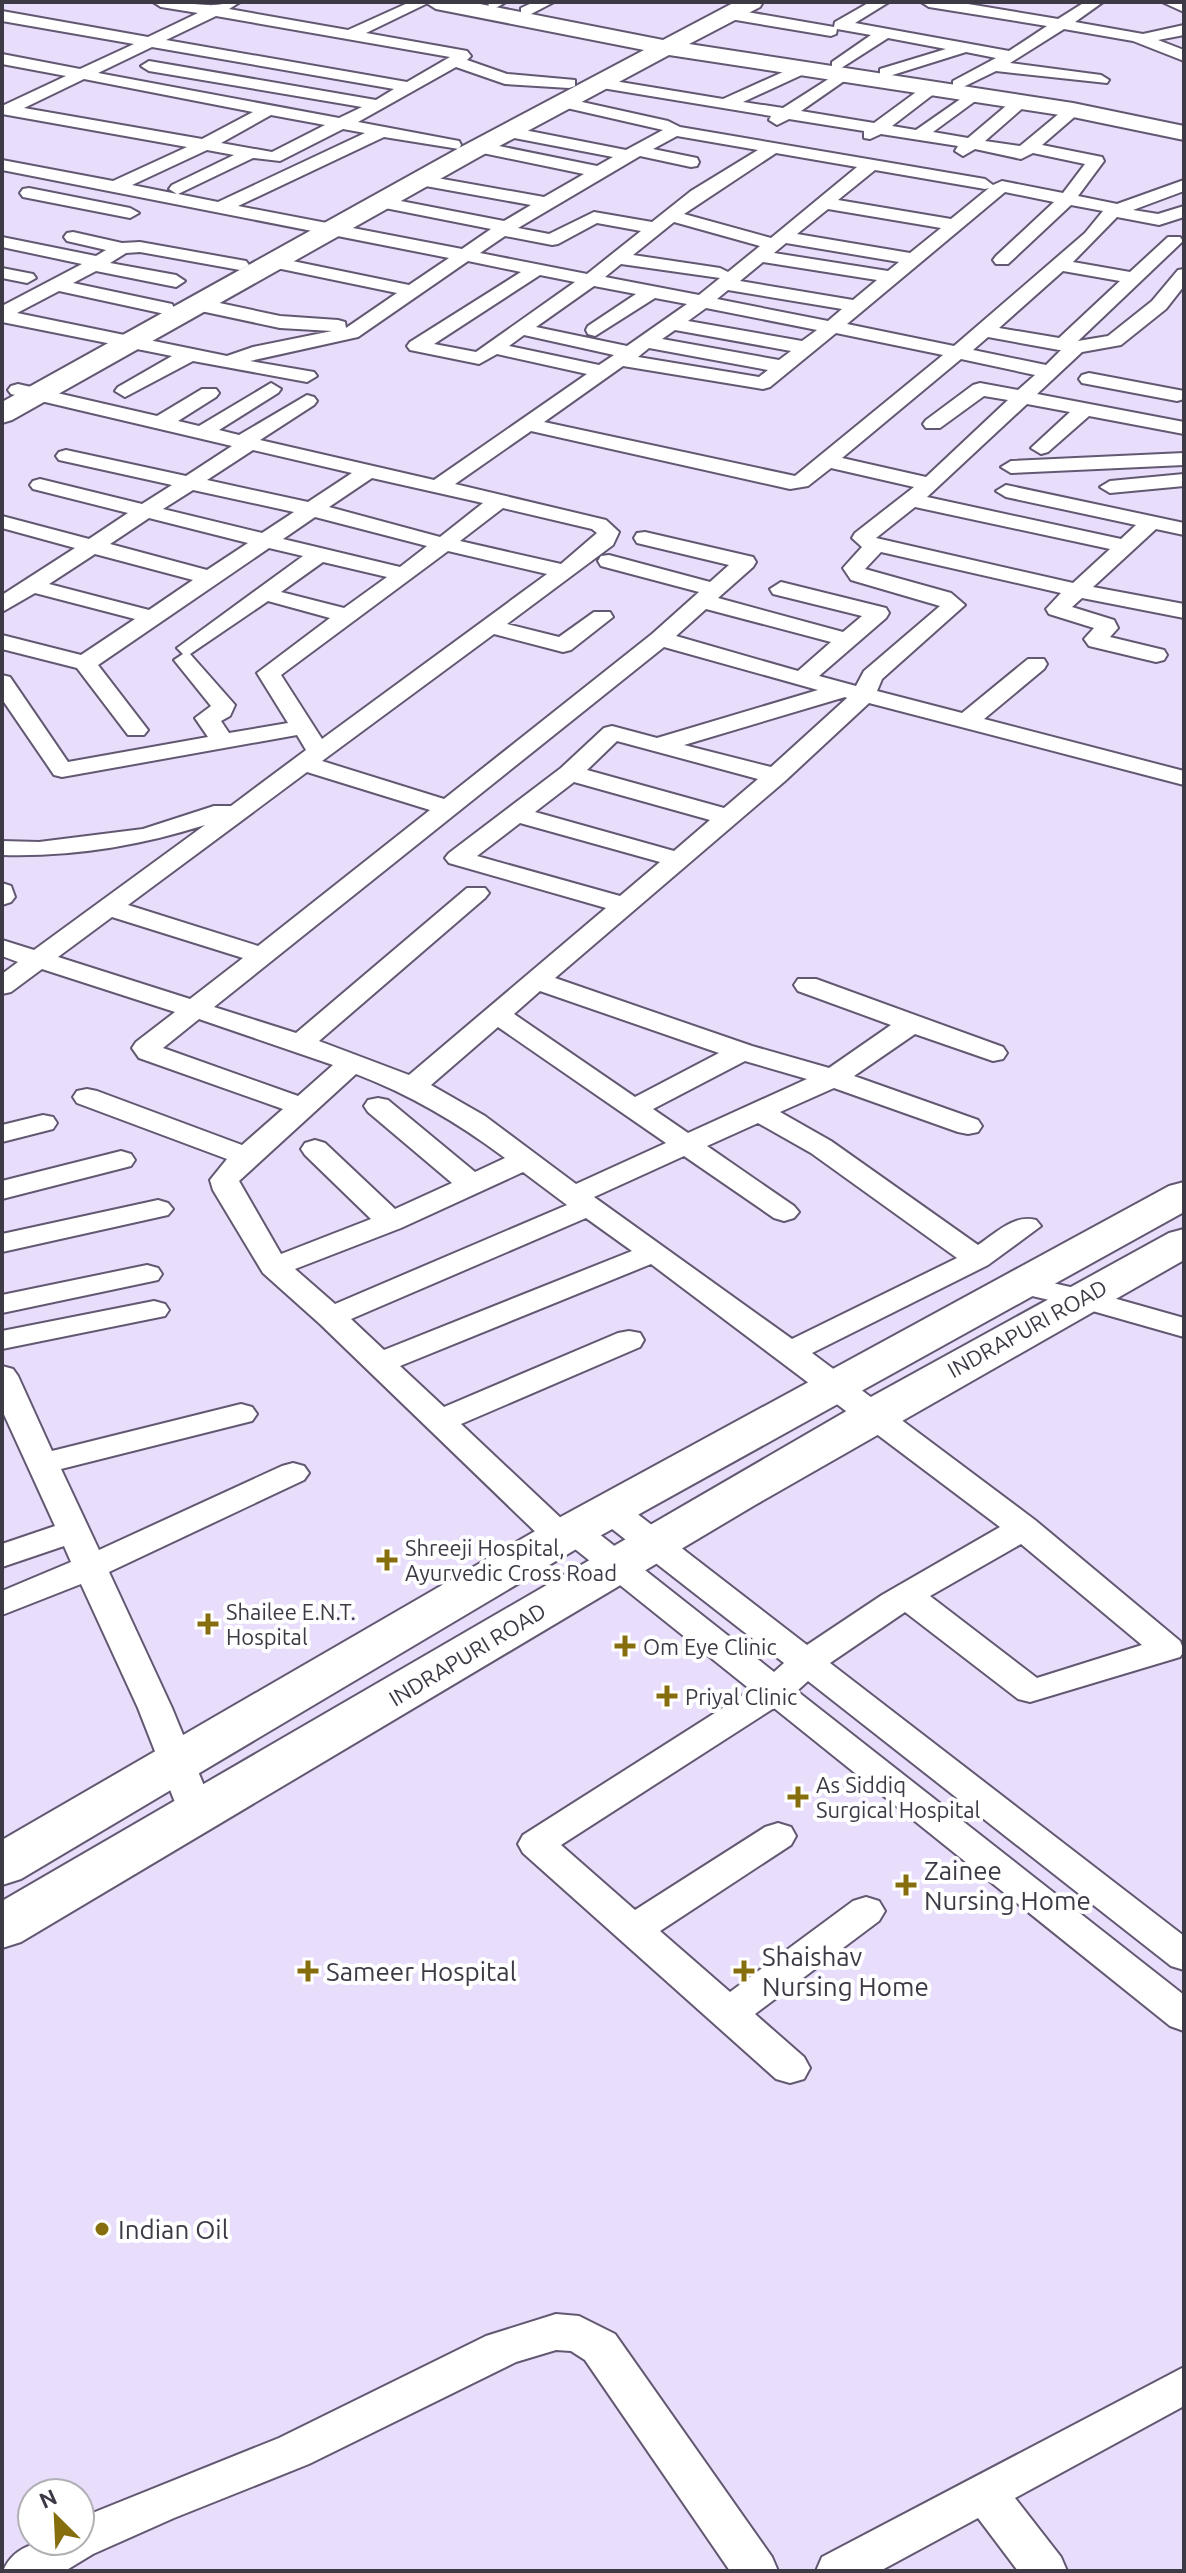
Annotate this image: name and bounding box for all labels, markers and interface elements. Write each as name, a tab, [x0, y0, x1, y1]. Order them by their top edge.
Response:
street label: INDRAPURI ROAD	[943, 1274, 1111, 1382]
place label: Shreeji Hospital, Ayurvedic Cross Road	[405, 1535, 617, 1585]
marker: Shreeji Hospital, Ayurvedic Cross Road	[376, 1549, 398, 1571]
street label: INDRAPURI ROAD	[384, 1597, 550, 1711]
place label: Shailee E.N.T. Hospital	[226, 1599, 356, 1649]
marker: Shailee E.N.T. Hospital	[197, 1613, 219, 1635]
place label: Om Eye Clinic	[643, 1634, 777, 1659]
marker: Om Eye Clinic	[614, 1635, 636, 1657]
place label: Priyal Clinic	[685, 1684, 797, 1709]
marker: Priyal Clinic	[656, 1685, 678, 1707]
place label: As Siddiq Surgical Hospital	[816, 1772, 981, 1822]
marker: As Siddiq Surgical Hospital	[787, 1786, 809, 1808]
place label: Zainee Nursing Home	[924, 1856, 1091, 1915]
marker: Zainee Nursing Home	[895, 1874, 917, 1896]
place label: Shaishav Nursing Home	[762, 1942, 929, 2001]
place label: Sameer Hospital	[326, 1957, 517, 1986]
marker: Sameer Hospital	[297, 1960, 319, 1982]
marker: Shaishav Nursing Home	[733, 1960, 755, 1982]
place label: Indian Oil	[118, 2215, 229, 2244]
marker: Indian Oil	[93, 2220, 111, 2238]
north arrow	[16, 2477, 96, 2557]
text: N	[35, 2484, 60, 2513]

